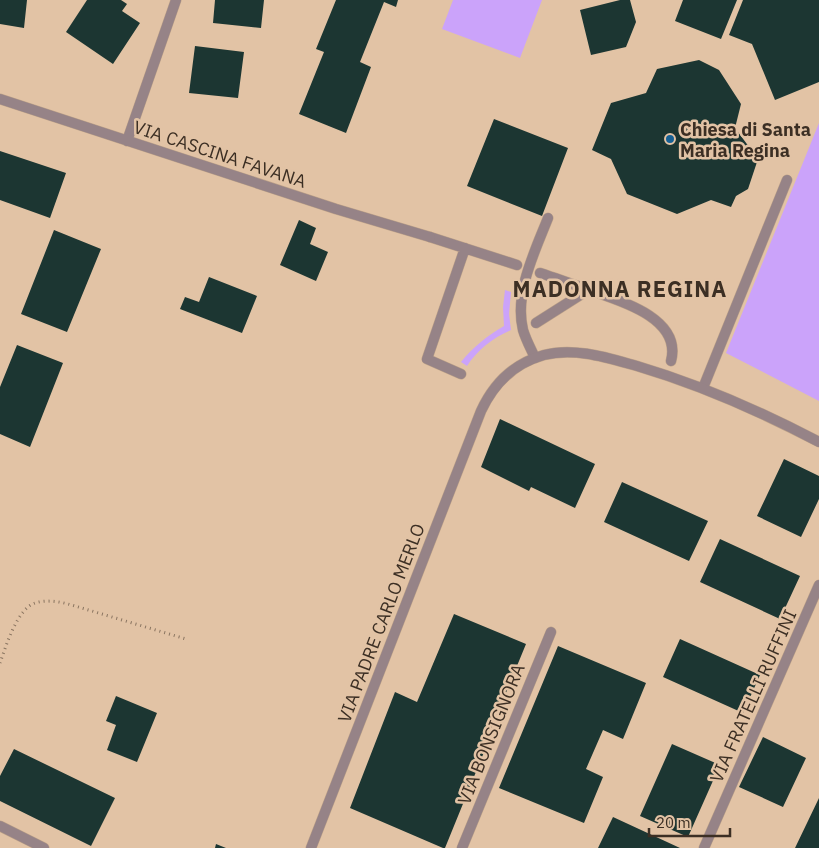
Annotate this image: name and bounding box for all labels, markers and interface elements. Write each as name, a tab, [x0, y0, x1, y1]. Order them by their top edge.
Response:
street label: VIA CASCINA FAVANA	[131, 115, 310, 193]
place label: Chiesa di Santa Maria Regina	[680, 118, 811, 162]
marker: Chiesa di Santa Maria Regina	[664, 133, 676, 145]
district label: MADONNA REGINA	[513, 274, 727, 303]
street label: VIA PADRE CARLO MERLO	[332, 520, 430, 726]
street label: VIA FRATELLI RUFFINI	[704, 606, 802, 786]
street label: VIA BONSIGNORA	[452, 660, 530, 808]
scale bar	[649, 806, 730, 838]
text: 20 m	[656, 813, 691, 832]

